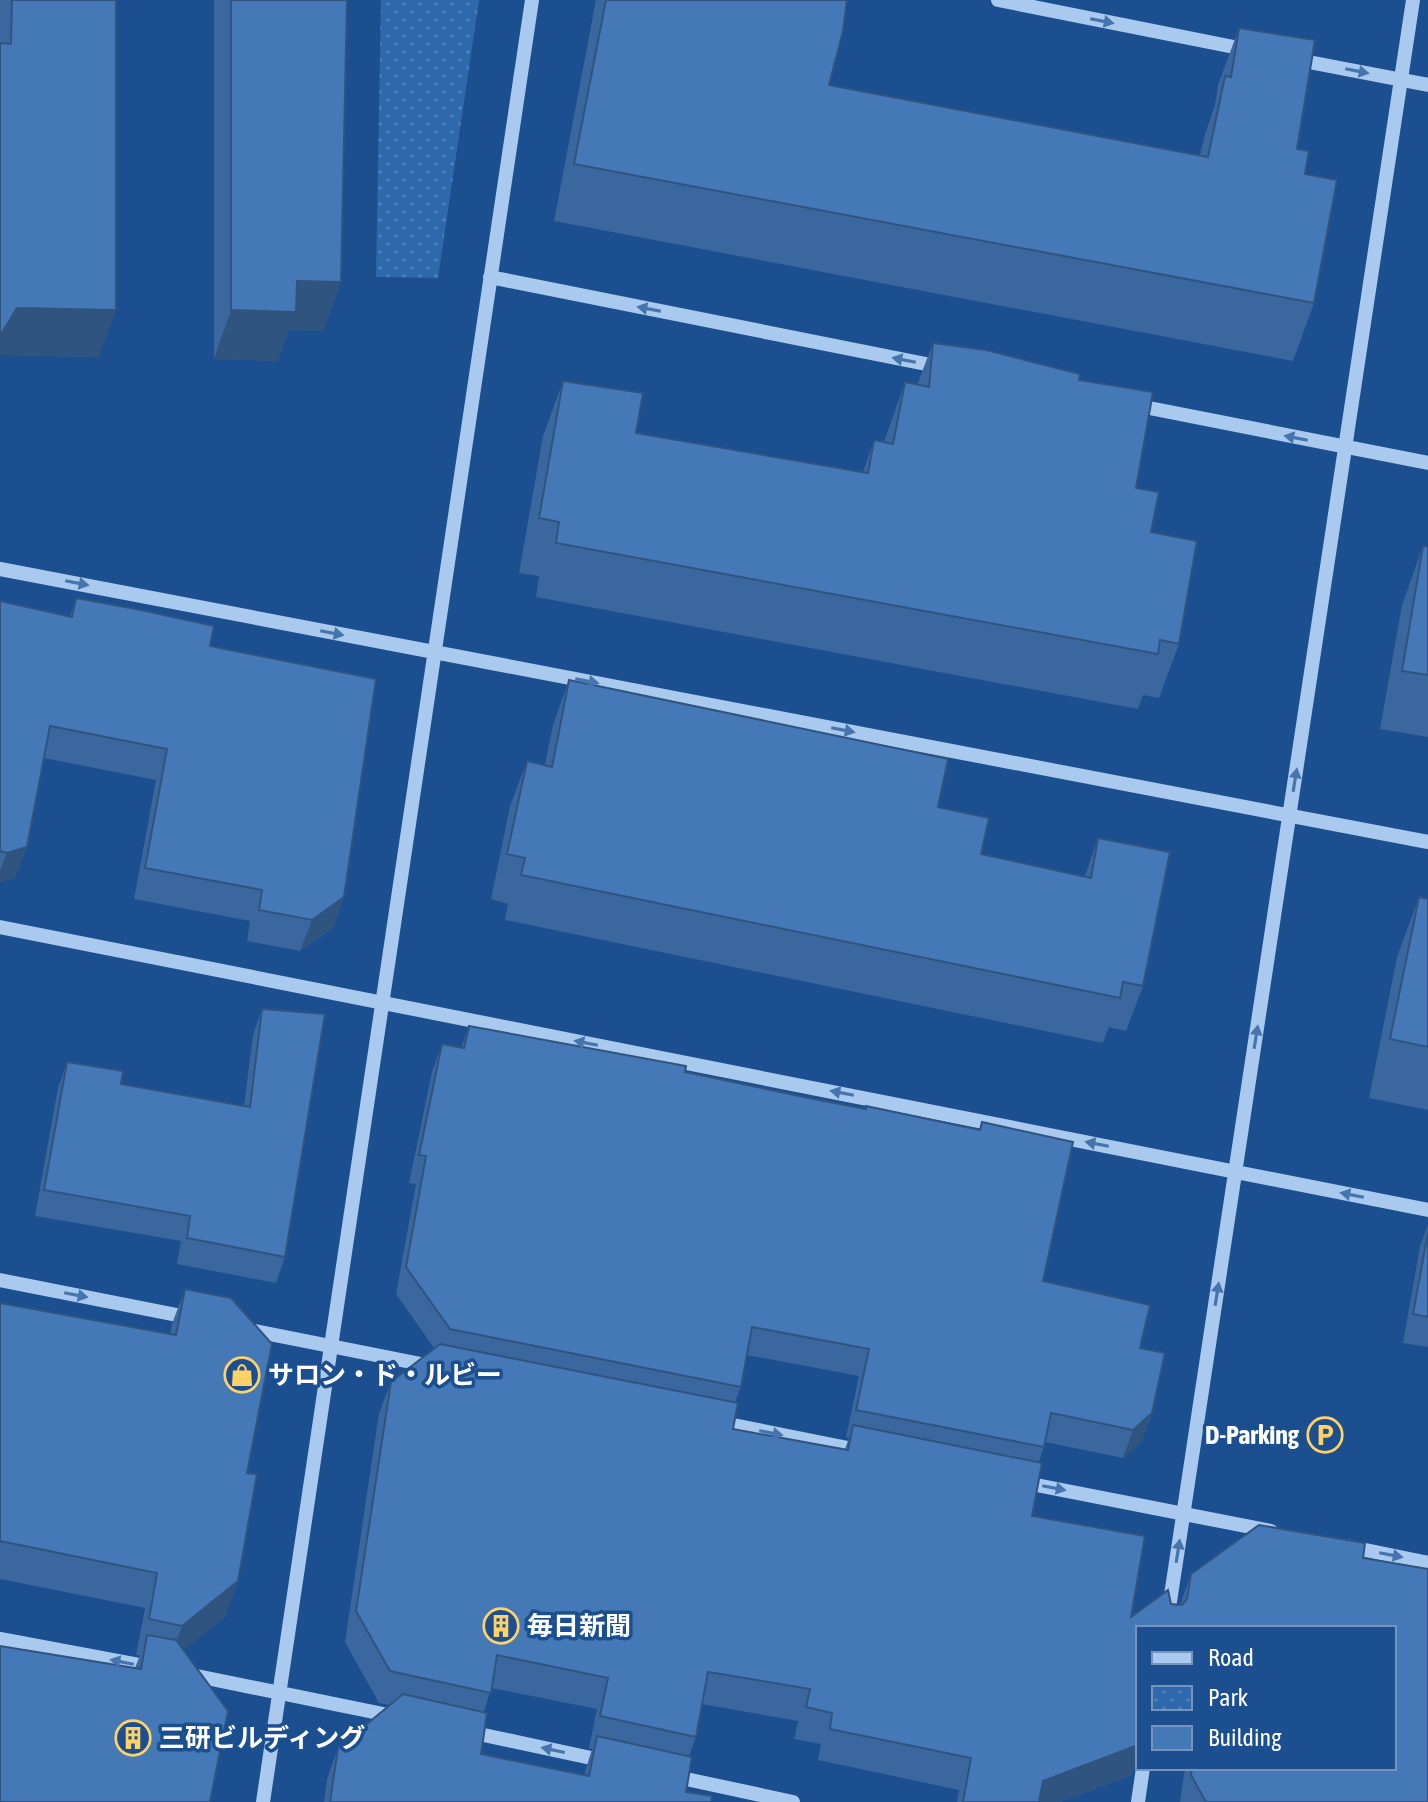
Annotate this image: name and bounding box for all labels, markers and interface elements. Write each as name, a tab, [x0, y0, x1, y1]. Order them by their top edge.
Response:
one-way arrow	[1090, 15, 1115, 27]
one-way arrow	[1345, 66, 1370, 78]
one-way arrow	[636, 302, 661, 314]
one-way arrow	[891, 353, 916, 365]
one-way arrow	[1284, 431, 1309, 443]
one-way arrow	[64, 578, 89, 590]
one-way arrow	[320, 627, 345, 639]
one-way arrow	[575, 676, 600, 688]
one-way arrow	[830, 724, 855, 736]
one-way arrow	[1289, 767, 1301, 792]
one-way arrow	[1250, 1024, 1262, 1049]
one-way arrow	[574, 1036, 599, 1049]
one-way arrow	[829, 1087, 854, 1099]
one-way arrow	[1084, 1137, 1109, 1150]
one-way arrow	[1339, 1188, 1364, 1200]
one-way arrow	[1211, 1281, 1224, 1306]
one-way arrow	[64, 1289, 89, 1302]
shop icon: サロン・ド・ルビー	[223, 1356, 261, 1394]
place label: サロン・ド・ルビー	[268, 1360, 502, 1390]
parking icon: D-Parking	[1306, 1416, 1344, 1454]
place label: D-Parking	[1205, 1420, 1300, 1450]
one-way arrow	[759, 1427, 784, 1440]
one-way arrow	[1041, 1483, 1066, 1495]
one-way arrow	[1172, 1538, 1185, 1563]
one-way arrow	[1379, 1550, 1404, 1562]
building icon: 毎日新聞	[482, 1607, 520, 1645]
place label: 毎日新聞	[527, 1611, 631, 1641]
legend	[1136, 1626, 1396, 1770]
text: Road	[1208, 1644, 1254, 1671]
one-way arrow	[109, 1655, 134, 1668]
text: Park	[1208, 1684, 1249, 1711]
building icon: 三研ビルディング	[114, 1719, 152, 1757]
place label: 三研ビルディング	[159, 1723, 365, 1753]
text: Building	[1208, 1724, 1282, 1751]
one-way arrow	[540, 1743, 565, 1756]

